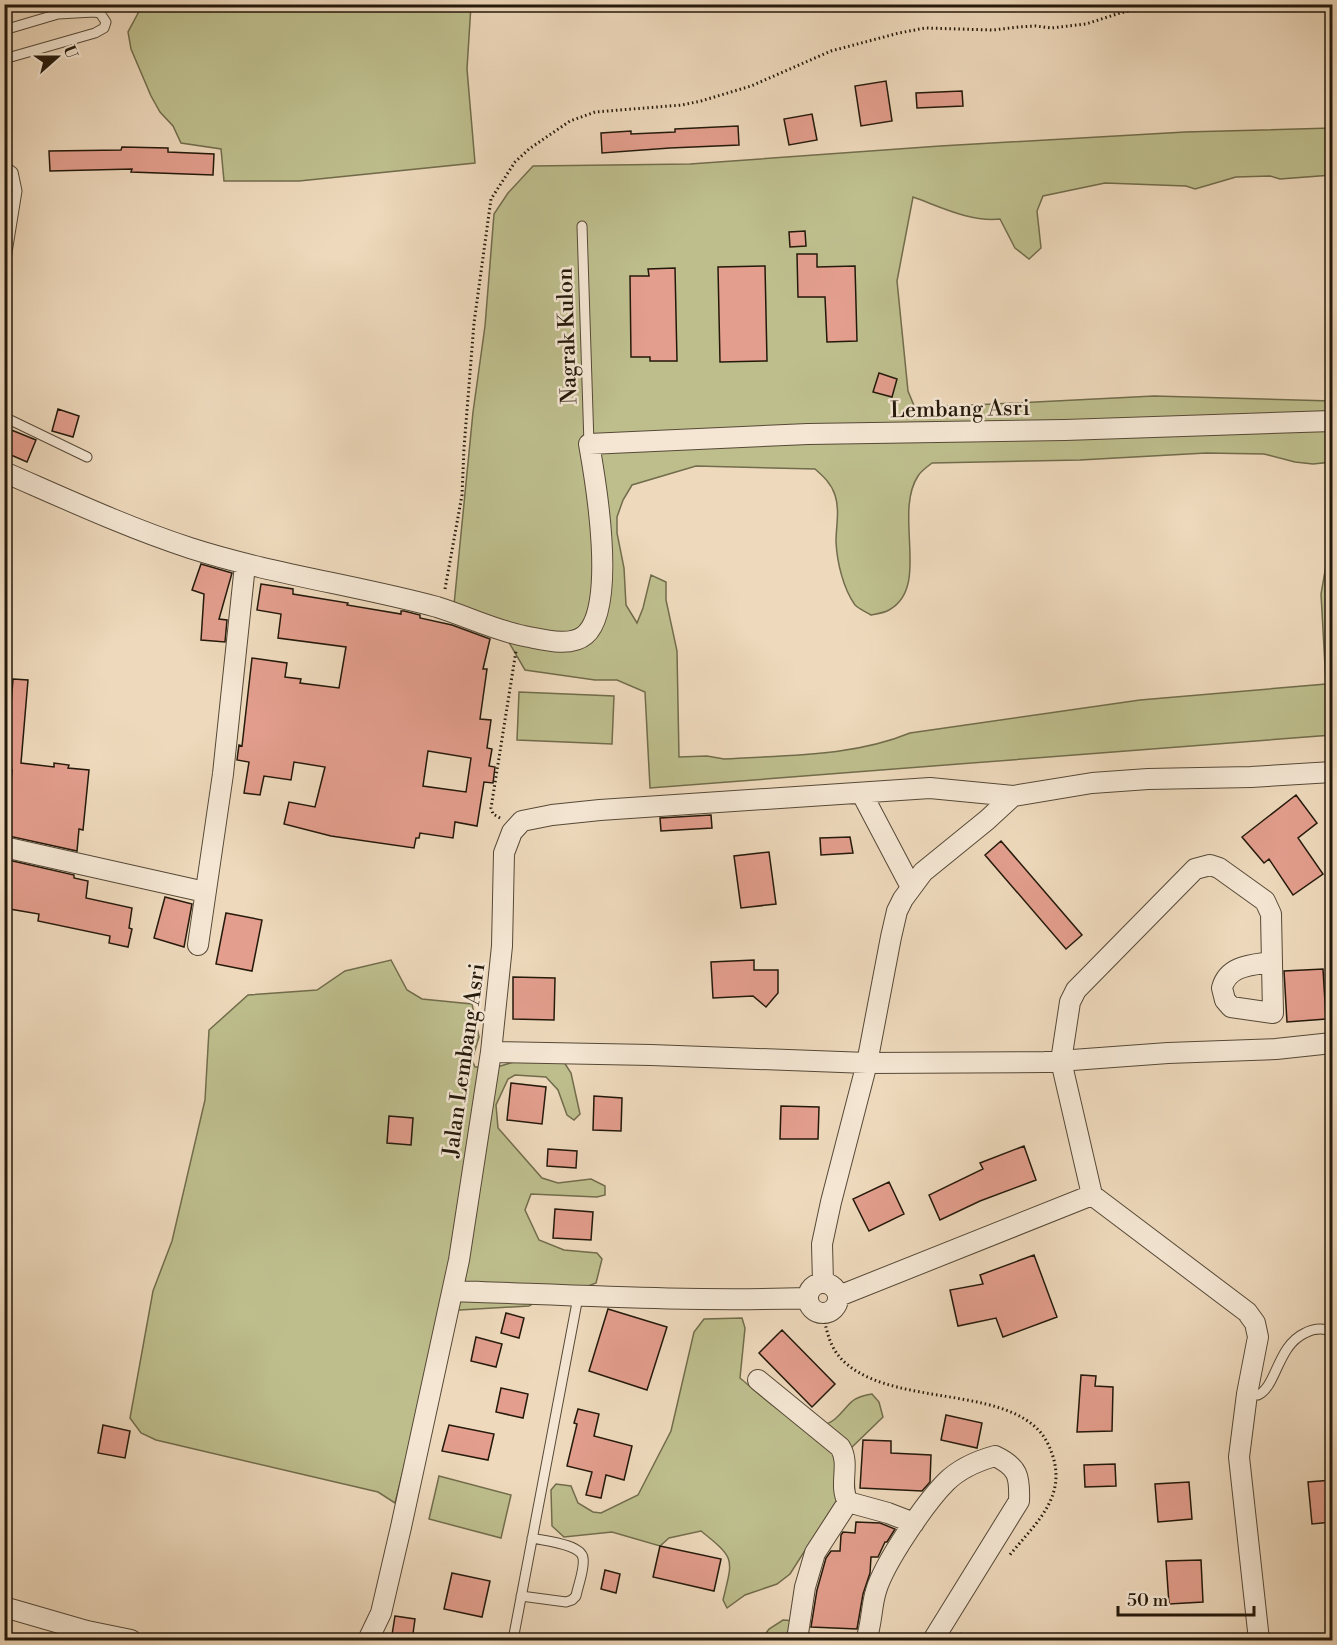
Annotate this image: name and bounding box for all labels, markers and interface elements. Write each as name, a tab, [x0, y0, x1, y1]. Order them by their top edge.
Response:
north arrow	[27, 27, 87, 87]
text: U	[59, 43, 82, 62]
street label: Nagrak Kulon	[552, 267, 583, 405]
street label: Lembang Asri	[890, 395, 1030, 424]
street label: Jalan Lembang Asri	[437, 962, 491, 1160]
scale bar	[1118, 1579, 1254, 1617]
text: 50 m	[1127, 1589, 1169, 1612]

